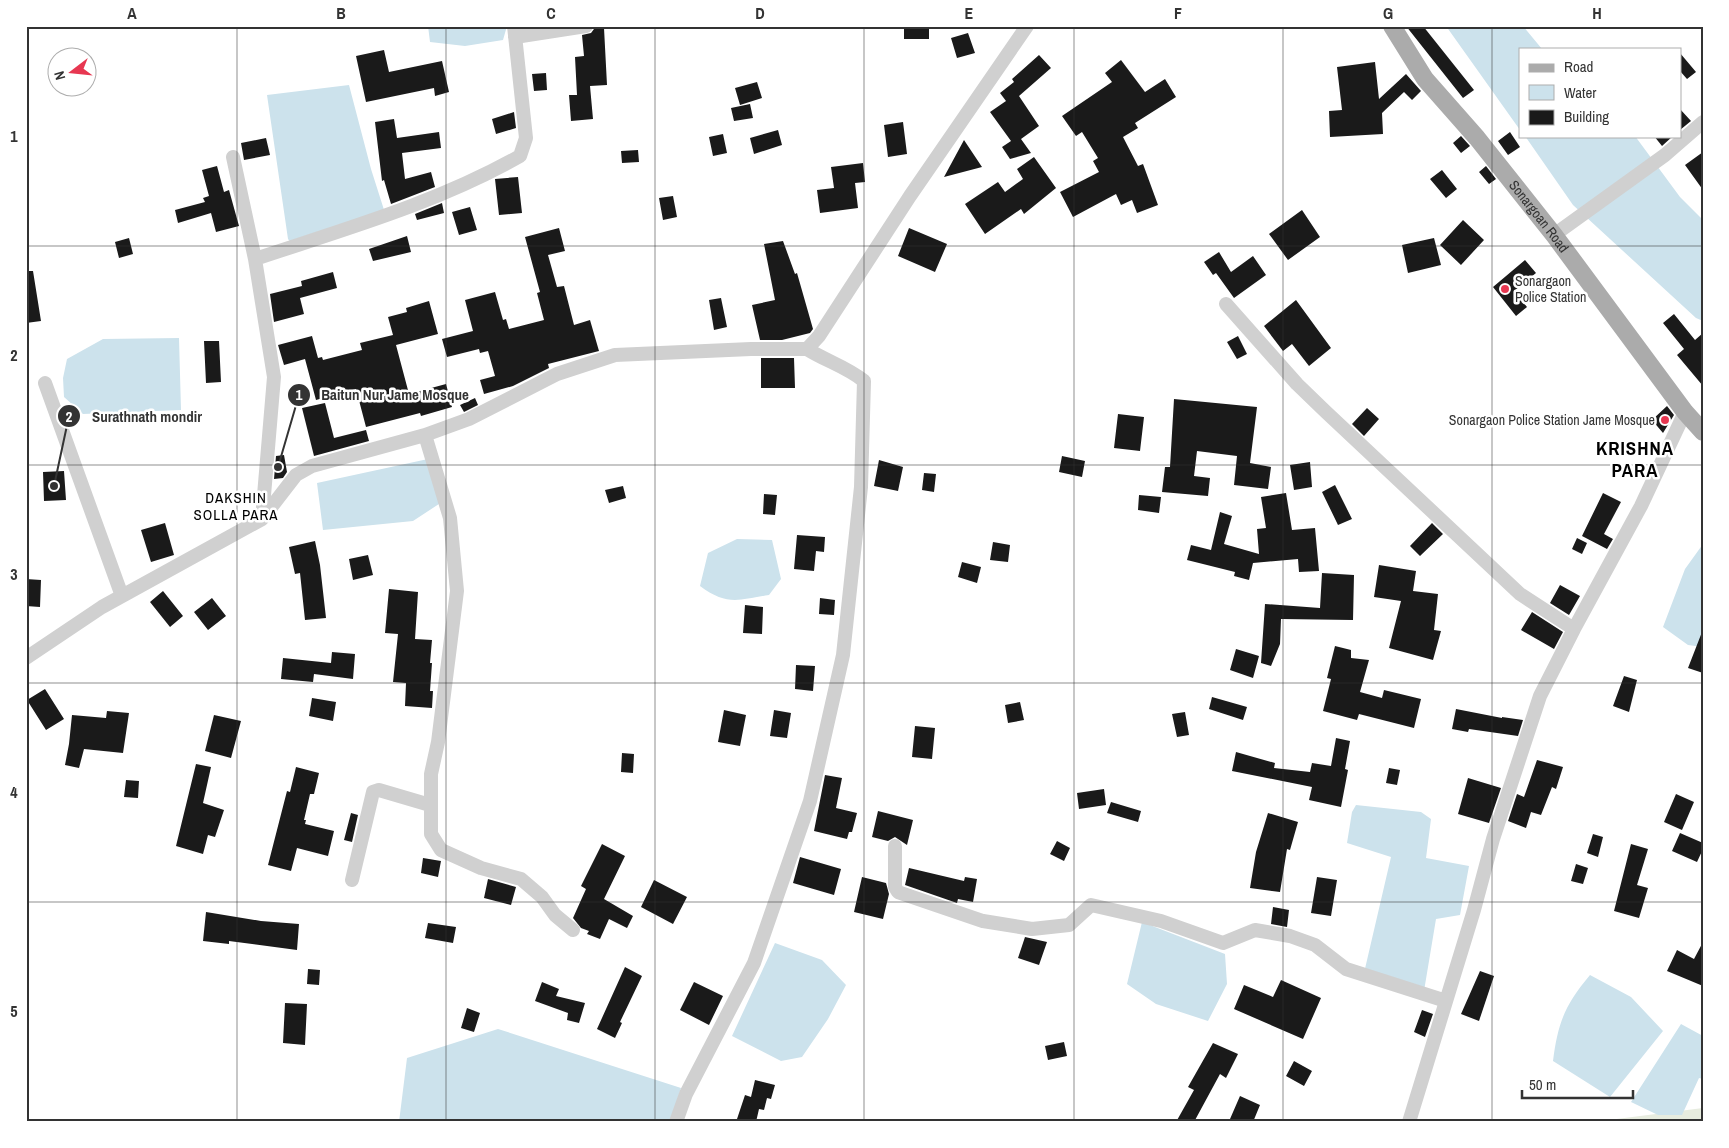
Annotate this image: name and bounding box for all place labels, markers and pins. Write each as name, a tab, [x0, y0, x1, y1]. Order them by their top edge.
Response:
place label: Sonargaon Police Station	[1515, 272, 1586, 306]
marker: Sonargaon Police Station	[1499, 283, 1511, 295]
callout: Baitun Nur Jame Mosque	[287, 380, 479, 410]
callout: Surathnath mondir	[57, 401, 212, 431]
place label: Sonargaon Police Station Jame Mosque	[1449, 411, 1655, 429]
marker: Sonargaon Police Station Jame Mosque	[1659, 414, 1671, 426]

